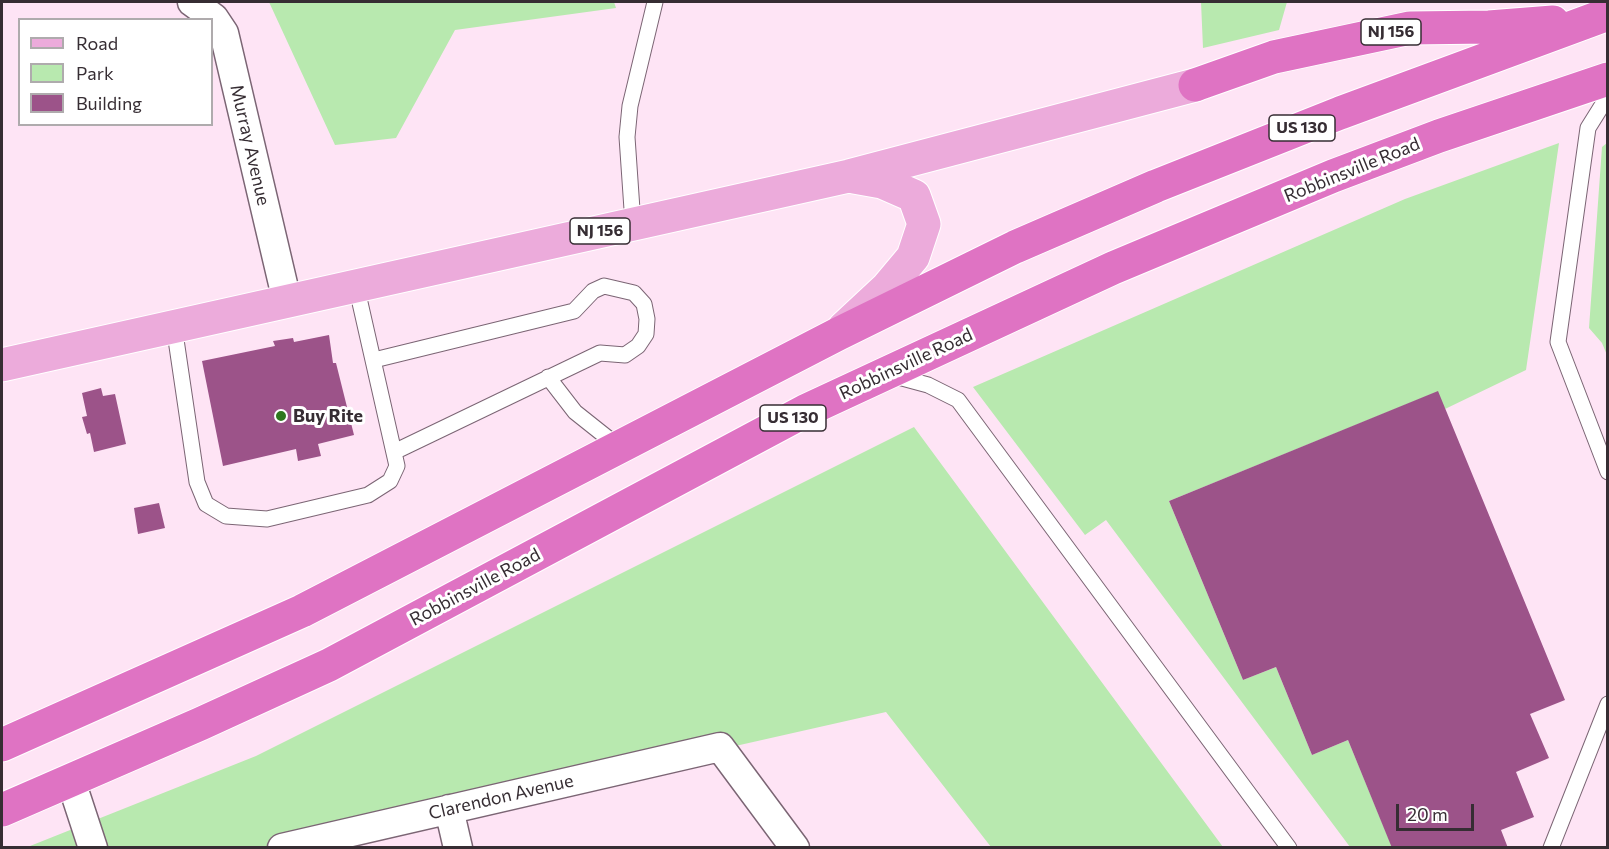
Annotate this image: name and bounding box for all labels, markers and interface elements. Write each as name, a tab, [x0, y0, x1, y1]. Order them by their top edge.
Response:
legend	[18, 18, 213, 126]
road number: NJ 156	[1361, 19, 1421, 45]
text: Road	[76, 32, 118, 54]
text: Park	[76, 62, 114, 84]
street label: Murray Avenue	[226, 82, 274, 208]
text: Building	[76, 92, 142, 114]
road number: US 130	[1269, 115, 1335, 141]
street label: Robbinsville Road	[1281, 133, 1423, 207]
road number: NJ 156	[570, 218, 630, 244]
street label: Robbinsville Road	[836, 324, 976, 404]
place label: Buy Rite	[293, 405, 363, 427]
road number: US 130	[760, 405, 826, 431]
marker: Buy Rite	[274, 409, 288, 423]
street label: Robbinsville Road	[406, 544, 544, 630]
street label: Clarendon Avenue	[427, 770, 575, 824]
scale bar	[1399, 792, 1477, 830]
text: 20 m	[1407, 803, 1448, 825]

